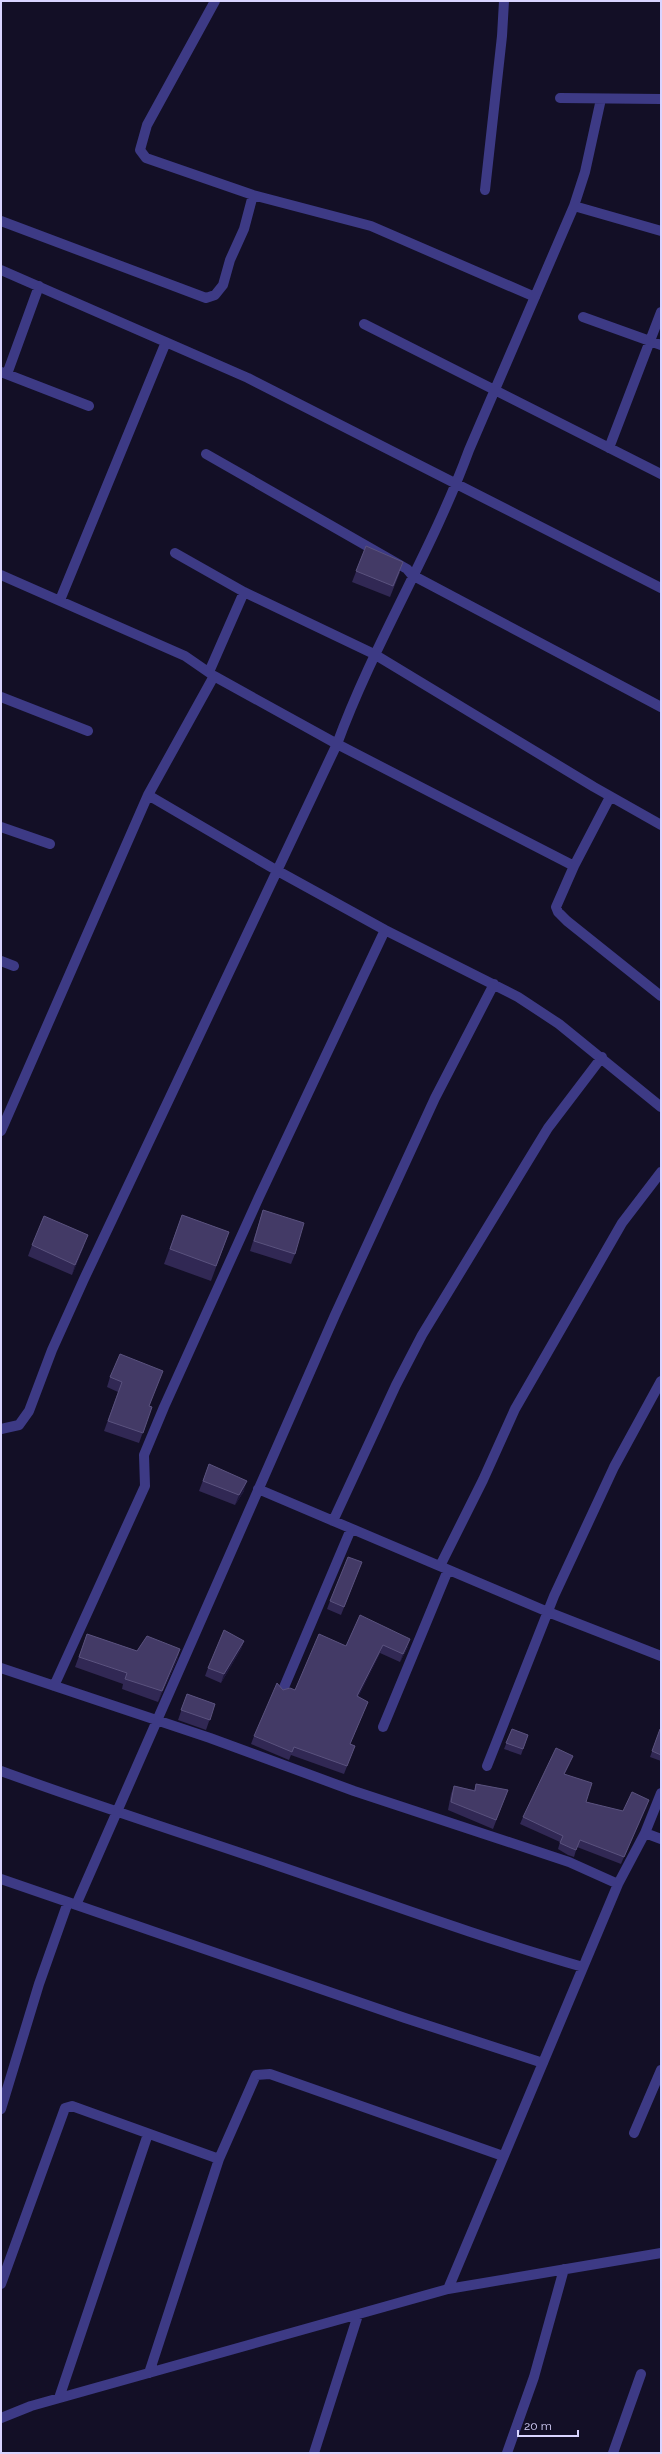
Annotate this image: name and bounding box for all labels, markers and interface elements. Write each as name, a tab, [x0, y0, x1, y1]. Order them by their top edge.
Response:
scale bar	[518, 2412, 578, 2438]
text: 20 m	[524, 2419, 552, 2433]

